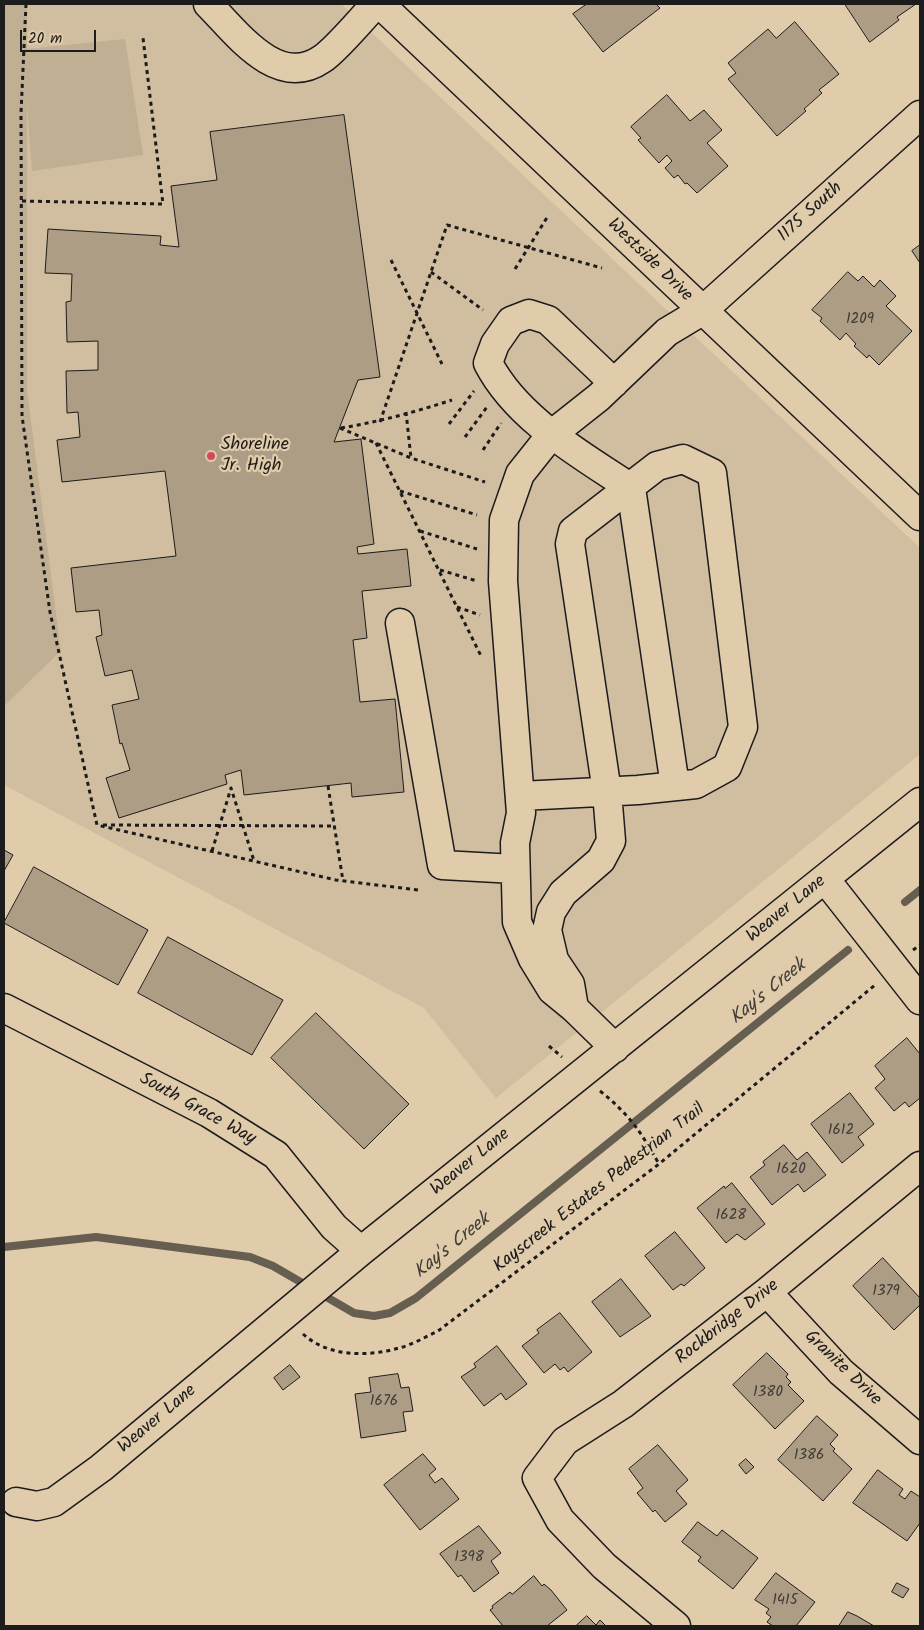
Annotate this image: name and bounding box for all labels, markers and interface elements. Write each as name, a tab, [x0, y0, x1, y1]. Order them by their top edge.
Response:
scale bar	[22, 20, 99, 52]
text: 20 m	[28, 27, 62, 51]
street label: 1175 South	[774, 178, 848, 248]
street label: Westside Drive	[602, 215, 696, 307]
house number: 1209	[846, 311, 874, 329]
place label: Shoreline Jr. High	[221, 435, 289, 478]
marker: Shoreline Jr. High	[205, 450, 217, 462]
street label: Weaver Lane	[743, 872, 831, 948]
water label: Kay's Creek	[726, 955, 812, 1031]
street label: South Grace Way	[135, 1069, 259, 1151]
street label: Kayscreek Estates Pedestrian Trail	[490, 1100, 710, 1278]
house number: 1612	[828, 1122, 854, 1140]
street label: Weaver Lane	[427, 1125, 515, 1201]
house number: 1620	[776, 1161, 806, 1179]
house number: 1628	[716, 1207, 746, 1225]
water label: Kay's Creek	[410, 1209, 496, 1285]
street label: Rockbridge Drive	[672, 1276, 784, 1370]
house number: 1379	[872, 1283, 900, 1301]
street label: Granite Drive	[799, 1327, 885, 1411]
street label: Weaver Lane	[114, 1381, 202, 1459]
house number: 1380	[753, 1384, 783, 1402]
house number: 1676	[370, 1393, 398, 1411]
house number: 1386	[794, 1447, 824, 1465]
house number: 1398	[454, 1549, 484, 1567]
house number: 1415	[772, 1592, 798, 1610]

